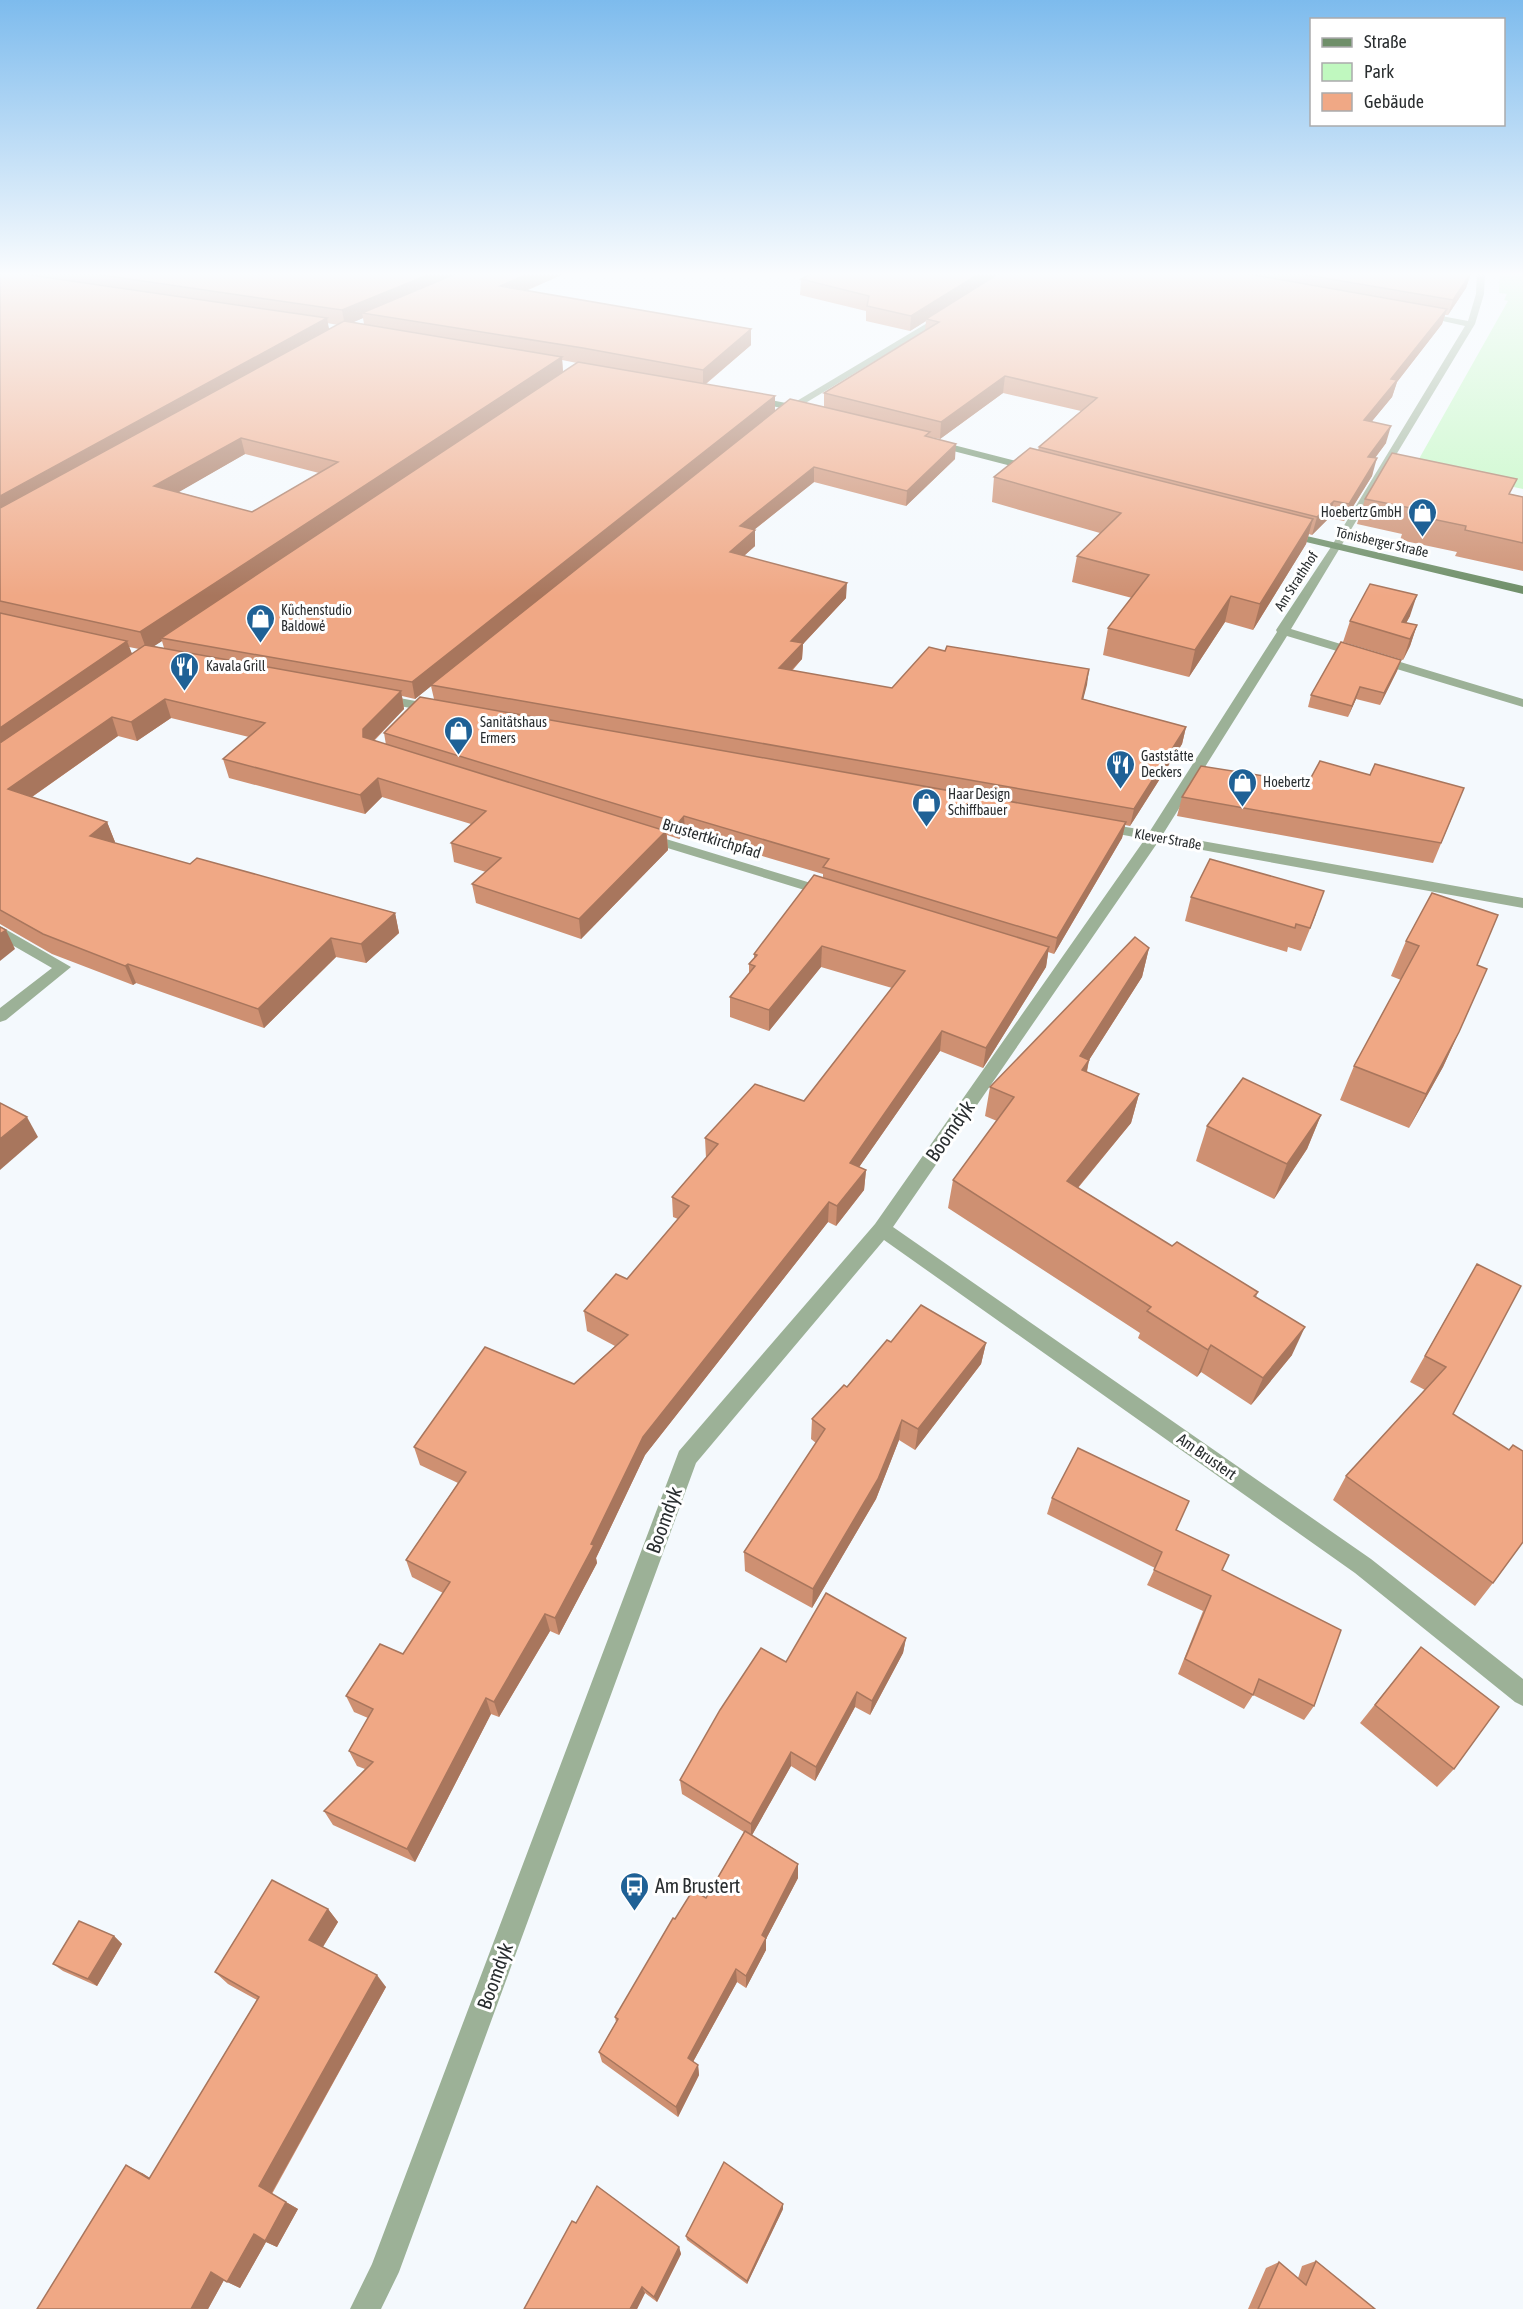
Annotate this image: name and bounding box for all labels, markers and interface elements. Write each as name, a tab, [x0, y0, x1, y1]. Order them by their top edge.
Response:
legend	[1310, 18, 1505, 126]
text: Straße	[1364, 31, 1407, 52]
text: Park	[1364, 61, 1394, 82]
text: Gebäude	[1364, 91, 1424, 112]
shop icon: Hoebertz GmbH	[1407, 496, 1439, 538]
place label: Hoebertz GmbH	[1321, 504, 1402, 520]
street label: Tönisberger Straße	[1334, 524, 1430, 560]
street label: Am Strathhof	[1271, 548, 1321, 614]
shop icon: Küchenstudio Baldowé	[244, 602, 276, 644]
place label: Küchenstudio Baldowé	[281, 602, 352, 634]
restaurant icon: Kavala Grill	[169, 650, 201, 692]
place label: Kavala Grill	[206, 658, 266, 674]
shop icon: Sanitätshaus Ermers	[443, 714, 475, 756]
place label: Sanitätshaus Ermers	[480, 714, 547, 746]
restaurant icon: Gaststätte Deckers	[1104, 748, 1136, 790]
place label: Gaststätte Deckers	[1141, 748, 1194, 780]
shop icon: Hoebertz	[1226, 766, 1258, 808]
place label: Hoebertz	[1263, 774, 1310, 790]
shop icon: Haar Design Schiffbauer	[911, 786, 943, 828]
place label: Haar Design Schiffbauer	[948, 786, 1010, 818]
street label: Brustertkirchpfad	[660, 814, 764, 863]
street label: Klever Straße	[1133, 825, 1203, 853]
street label: Boomdyk	[920, 1096, 979, 1166]
street label: Am Brustert	[1174, 1429, 1240, 1483]
street label: Boomdyk	[641, 1483, 686, 1556]
bus stop icon: Am Brustert	[618, 1870, 650, 1912]
place label: Am Brustert	[655, 1874, 740, 1897]
street label: Boomdyk	[472, 1939, 517, 2012]

